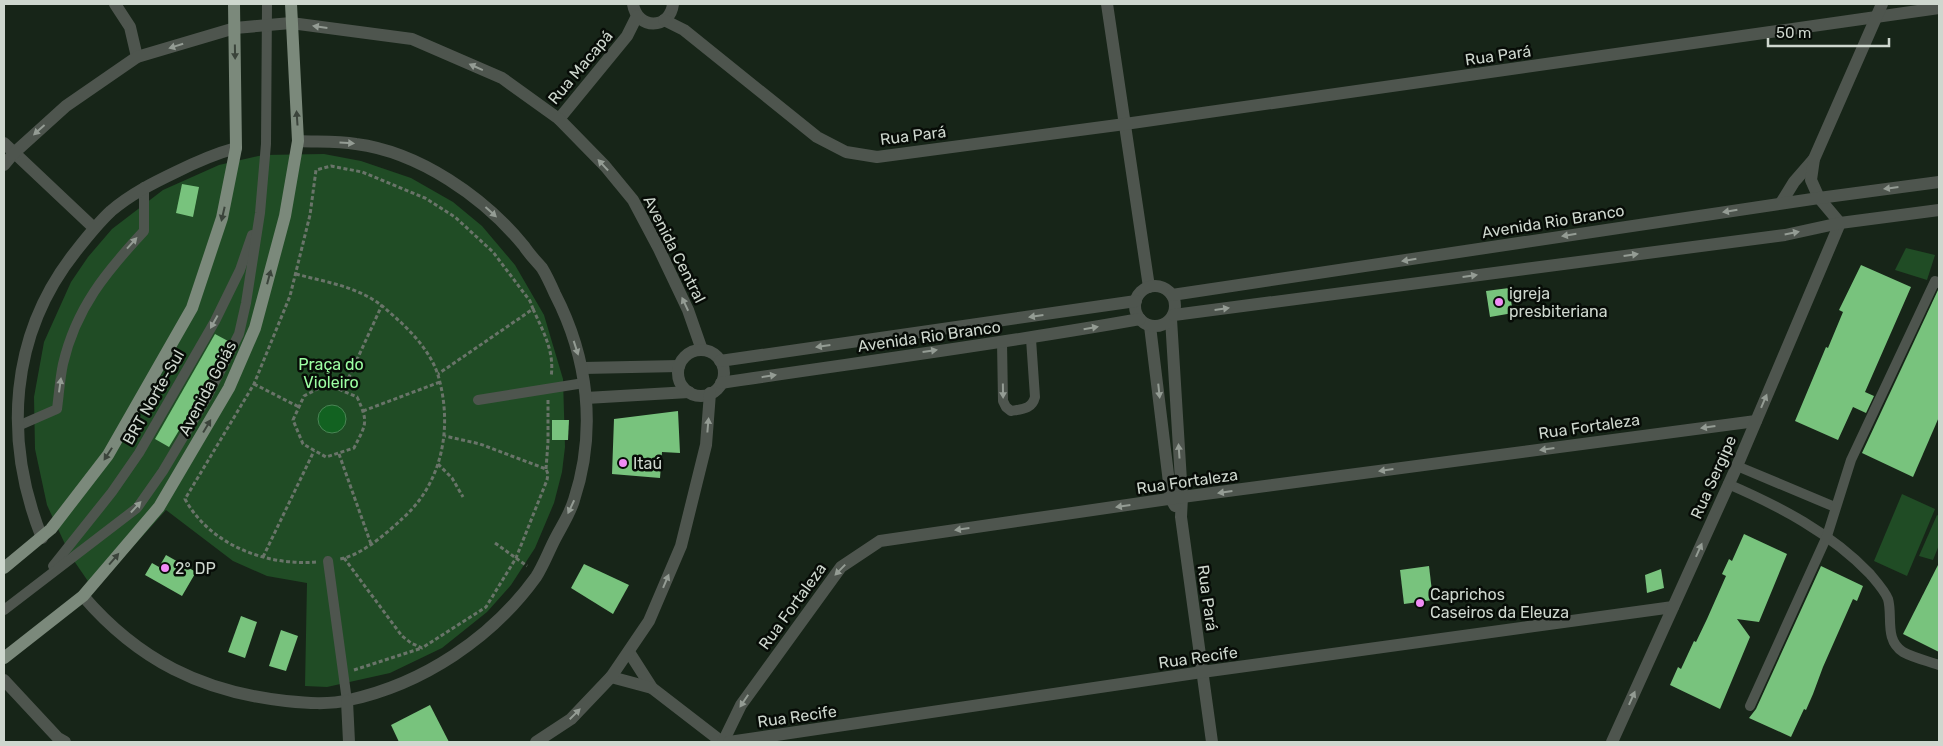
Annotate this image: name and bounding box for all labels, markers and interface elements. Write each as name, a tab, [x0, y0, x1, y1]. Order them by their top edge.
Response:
scale bar	[1768, 15, 1889, 47]
one-way arrow	[311, 23, 327, 31]
text: 50 m	[1776, 24, 1811, 42]
street label: Rua Macapá	[544, 27, 617, 108]
street label: Rua Pará	[1464, 41, 1532, 70]
one-way arrow	[168, 42, 183, 50]
one-way arrow	[231, 45, 239, 61]
one-way arrow	[468, 63, 483, 70]
one-way arrow	[292, 109, 300, 125]
street label: Rua Pará	[879, 122, 947, 149]
one-way arrow	[33, 124, 45, 136]
one-way arrow	[339, 140, 355, 148]
one-way arrow	[598, 158, 609, 171]
one-way arrow	[1883, 185, 1899, 193]
street label: Avenida Central	[639, 192, 710, 306]
street label: Avenida Rio Branco	[1480, 201, 1626, 242]
one-way arrow	[219, 206, 227, 221]
one-way arrow	[485, 206, 497, 218]
one-way arrow	[1722, 207, 1738, 215]
one-way arrow	[1785, 229, 1800, 237]
one-way arrow	[1561, 232, 1577, 240]
one-way arrow	[126, 238, 138, 250]
one-way arrow	[1623, 251, 1639, 259]
one-way arrow	[1400, 256, 1416, 264]
one-way arrow	[265, 269, 273, 284]
one-way arrow	[1462, 272, 1478, 280]
place label: igreja presbiteriana	[1509, 284, 1608, 321]
marker: igreja presbiteriana	[1493, 296, 1505, 308]
one-way arrow	[681, 297, 689, 311]
one-way arrow	[1215, 304, 1231, 312]
one-way arrow	[1028, 312, 1044, 320]
one-way arrow	[210, 315, 218, 330]
street label: Avenida Rio Branco	[856, 317, 1002, 356]
one-way arrow	[1083, 324, 1099, 332]
street label: Avenida Goiás	[175, 338, 240, 439]
one-way arrow	[573, 340, 580, 355]
one-way arrow	[815, 343, 831, 351]
street label: BRT Norte-Sul	[119, 346, 188, 448]
one-way arrow	[922, 347, 938, 355]
park label: Praça do Violeiro	[298, 355, 364, 392]
one-way arrow	[761, 371, 777, 379]
one-way arrow	[57, 377, 65, 393]
one-way arrow	[999, 383, 1007, 399]
one-way arrow	[1155, 384, 1163, 400]
one-way arrow	[1761, 394, 1769, 408]
street label: Rua Fortaleza	[1537, 410, 1641, 443]
one-way arrow	[704, 416, 712, 432]
one-way arrow	[202, 419, 211, 432]
one-way arrow	[1699, 423, 1715, 431]
street label: Rua Sergipe	[1687, 432, 1740, 522]
one-way arrow	[1175, 443, 1183, 459]
one-way arrow	[1538, 445, 1554, 453]
one-way arrow	[103, 447, 112, 460]
place label: Itaú	[633, 454, 662, 473]
marker: Itaú	[617, 457, 629, 469]
street label: Rua Fortaleza	[1135, 465, 1239, 498]
one-way arrow	[1377, 466, 1393, 474]
one-way arrow	[1216, 488, 1232, 496]
one-way arrow	[566, 500, 574, 514]
one-way arrow	[130, 501, 142, 513]
one-way arrow	[1114, 502, 1130, 510]
one-way arrow	[954, 526, 970, 534]
one-way arrow	[1695, 543, 1703, 557]
one-way arrow	[109, 552, 120, 565]
place label: 2° DP	[175, 559, 216, 578]
street label: Rua Fortaleza	[755, 559, 830, 653]
marker: 2° DP	[159, 562, 171, 574]
one-way arrow	[834, 564, 846, 576]
street label: Rua Pará	[1193, 564, 1222, 632]
one-way arrow	[663, 574, 671, 588]
place label: Caprichos Caseiros da Eleuza	[1430, 585, 1569, 622]
marker: Caprichos Caseiros da Eleuza	[1414, 597, 1426, 609]
street label: Rua Recife	[1157, 643, 1239, 672]
one-way arrow	[1628, 691, 1636, 705]
one-way arrow	[740, 694, 749, 707]
street label: Rua Recife	[756, 702, 838, 731]
one-way arrow	[569, 708, 581, 720]

